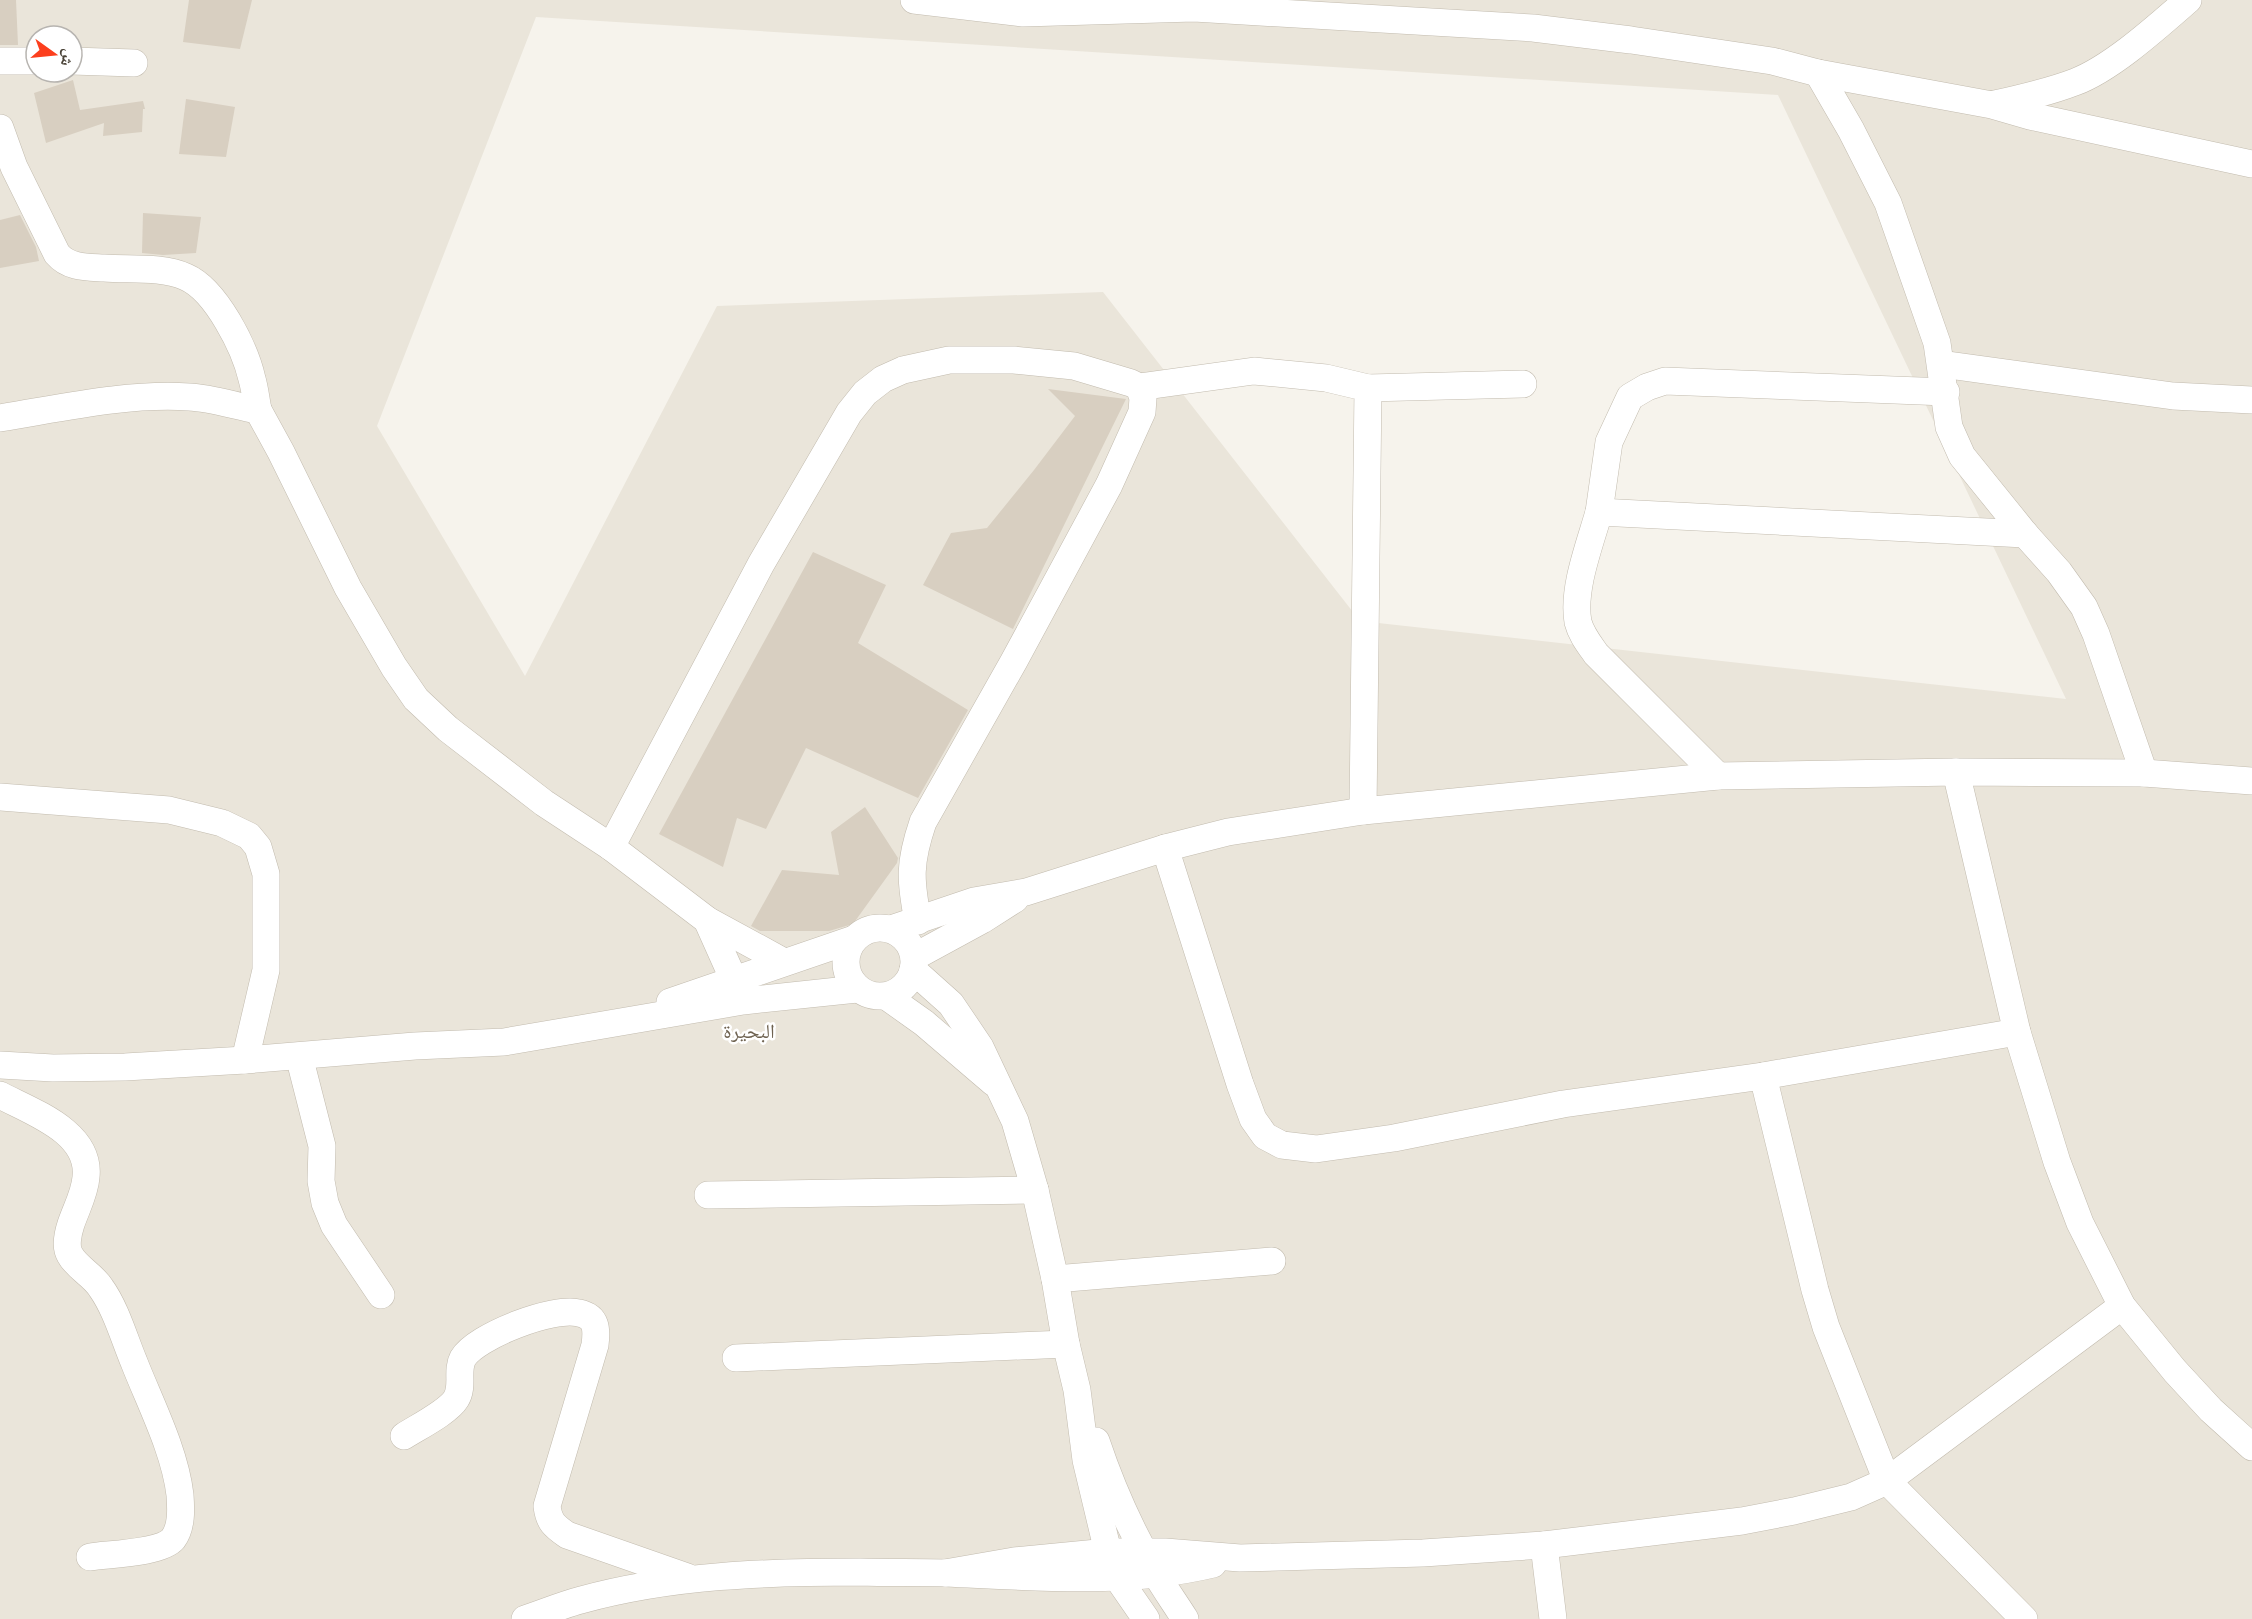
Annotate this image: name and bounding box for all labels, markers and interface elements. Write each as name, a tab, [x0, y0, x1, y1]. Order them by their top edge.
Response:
north arrow	[24, 24, 84, 84]
text: ش	[55, 47, 78, 68]
district label: البحيرة	[723, 1020, 775, 1046]

